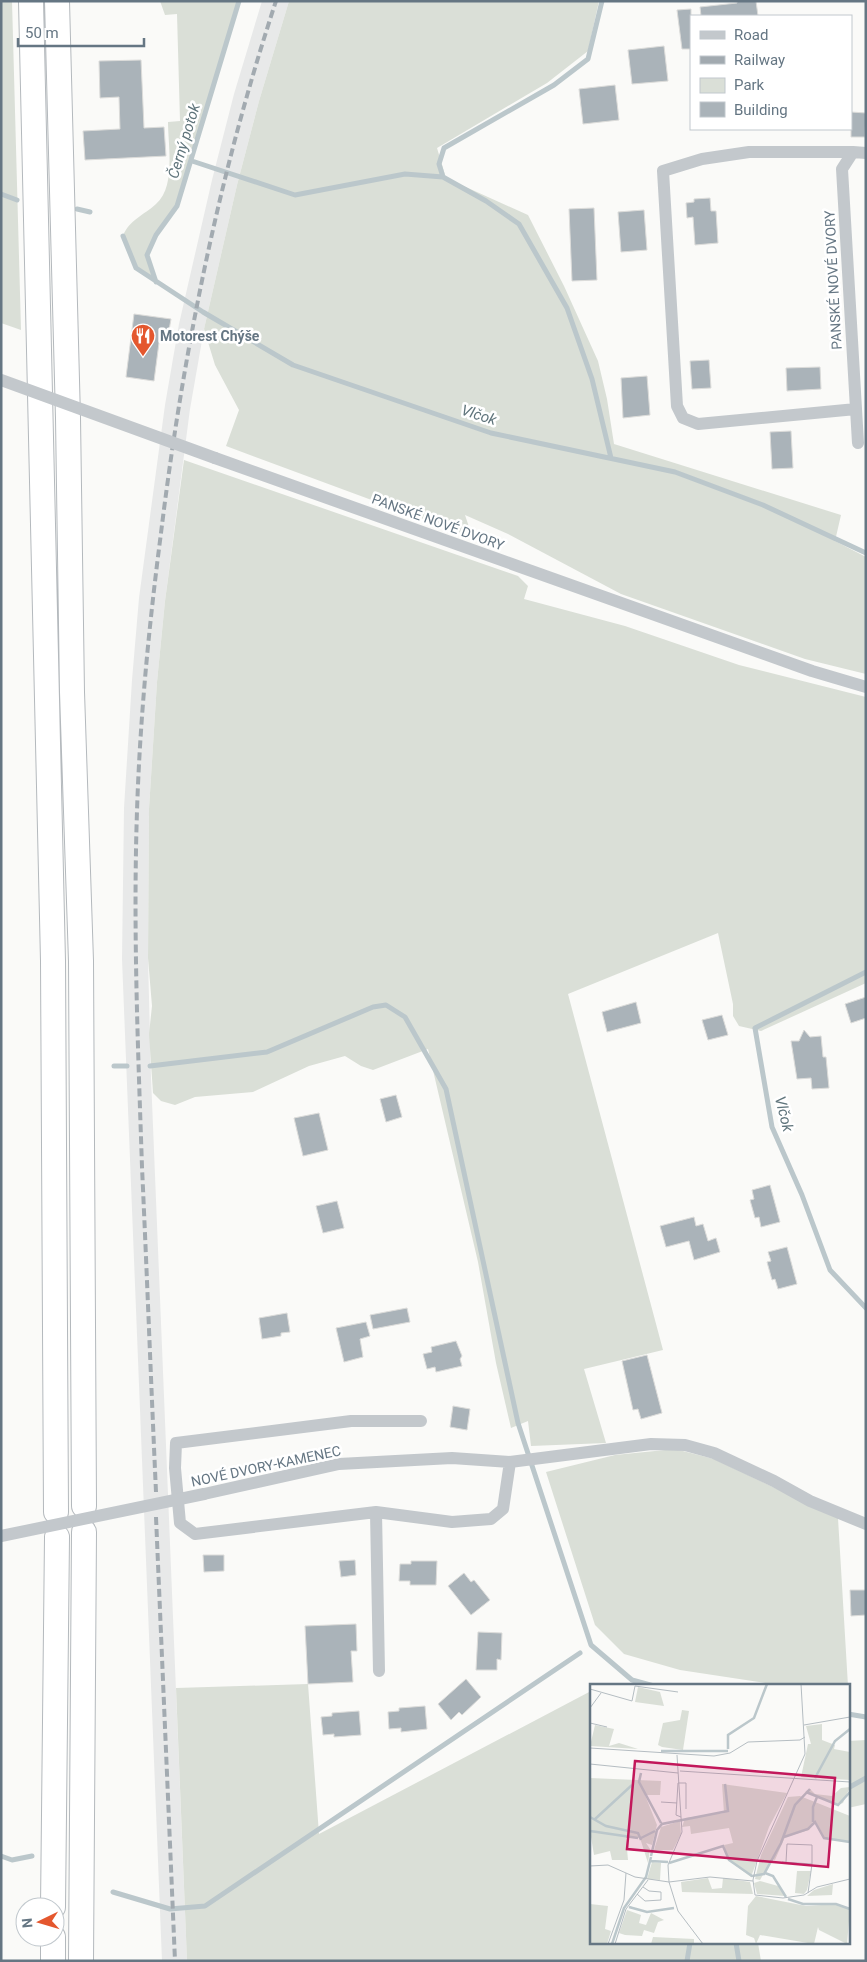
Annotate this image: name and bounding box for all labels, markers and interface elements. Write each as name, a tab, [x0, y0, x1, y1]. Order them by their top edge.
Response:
scale bar	[18, 15, 144, 47]
legend	[690, 15, 852, 130]
text: 50 m	[25, 24, 59, 42]
text: Road	[734, 26, 768, 44]
text: Railway	[734, 51, 785, 69]
text: Park	[734, 76, 765, 94]
water label: Černý potok	[164, 101, 204, 181]
text: Building	[734, 101, 788, 119]
street label: PANSKÉ NOVÉ DVORY	[820, 209, 845, 350]
restaurant icon: Motorest Chýše	[130, 323, 156, 357]
place label: Motorest Chýše	[160, 328, 260, 344]
water label: Vlčok	[459, 401, 500, 429]
street label: PANSKÉ NOVÉ DVORY	[370, 490, 507, 554]
water label: Vlčok	[771, 1094, 797, 1134]
street label: NOVÉ DVORY-KAMENEC	[189, 1441, 342, 1490]
inset map	[590, 1684, 850, 1944]
north arrow	[15, 1897, 65, 1947]
text: N	[19, 1918, 35, 1929]

